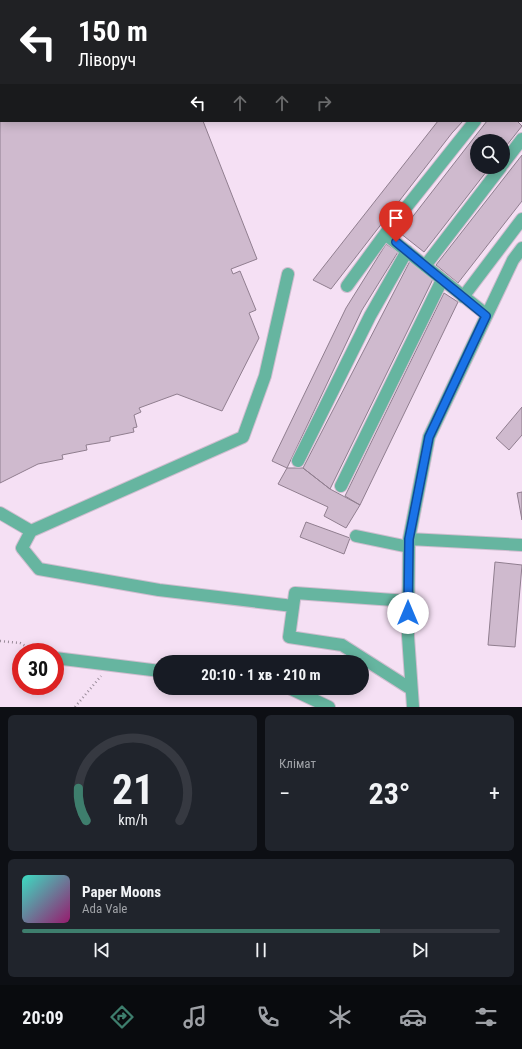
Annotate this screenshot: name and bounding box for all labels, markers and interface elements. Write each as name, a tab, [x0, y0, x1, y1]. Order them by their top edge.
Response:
text: 150 m	[78, 15, 148, 48]
icon: left	[12, 16, 64, 68]
text: Ліворуч	[78, 49, 136, 70]
icon: left	[187, 92, 209, 114]
icon: ahead	[229, 92, 251, 114]
icon: ahead	[271, 92, 293, 114]
icon: right	[313, 92, 335, 114]
map controls	[470, 134, 510, 174]
button: search	[470, 134, 510, 174]
pin	[379, 201, 413, 242]
icon: arrive	[385, 207, 407, 229]
position arrow	[387, 592, 429, 634]
speed limit sign: 30	[12, 643, 64, 695]
text: 20:10 · 1 хв · 210 m	[201, 666, 321, 684]
text: Клімат	[279, 756, 316, 771]
text: 21	[111, 765, 154, 814]
text: 23°	[369, 776, 411, 811]
text: −	[279, 781, 290, 806]
text: +	[489, 781, 500, 806]
text: km/h	[118, 812, 147, 828]
text: Paper Moons	[82, 883, 161, 901]
text: Ada Vale	[82, 901, 127, 916]
icon: previous	[91, 939, 113, 961]
icon: pause	[250, 939, 272, 961]
icon: next	[409, 939, 431, 961]
icon: directions	[108, 1003, 136, 1031]
icon: music	[181, 1003, 209, 1031]
icon: phone	[254, 1003, 282, 1031]
icon: climate	[326, 1003, 354, 1031]
icon: car	[399, 1003, 427, 1031]
icon: filters	[472, 1003, 500, 1031]
text: 20:09	[22, 1007, 64, 1028]

